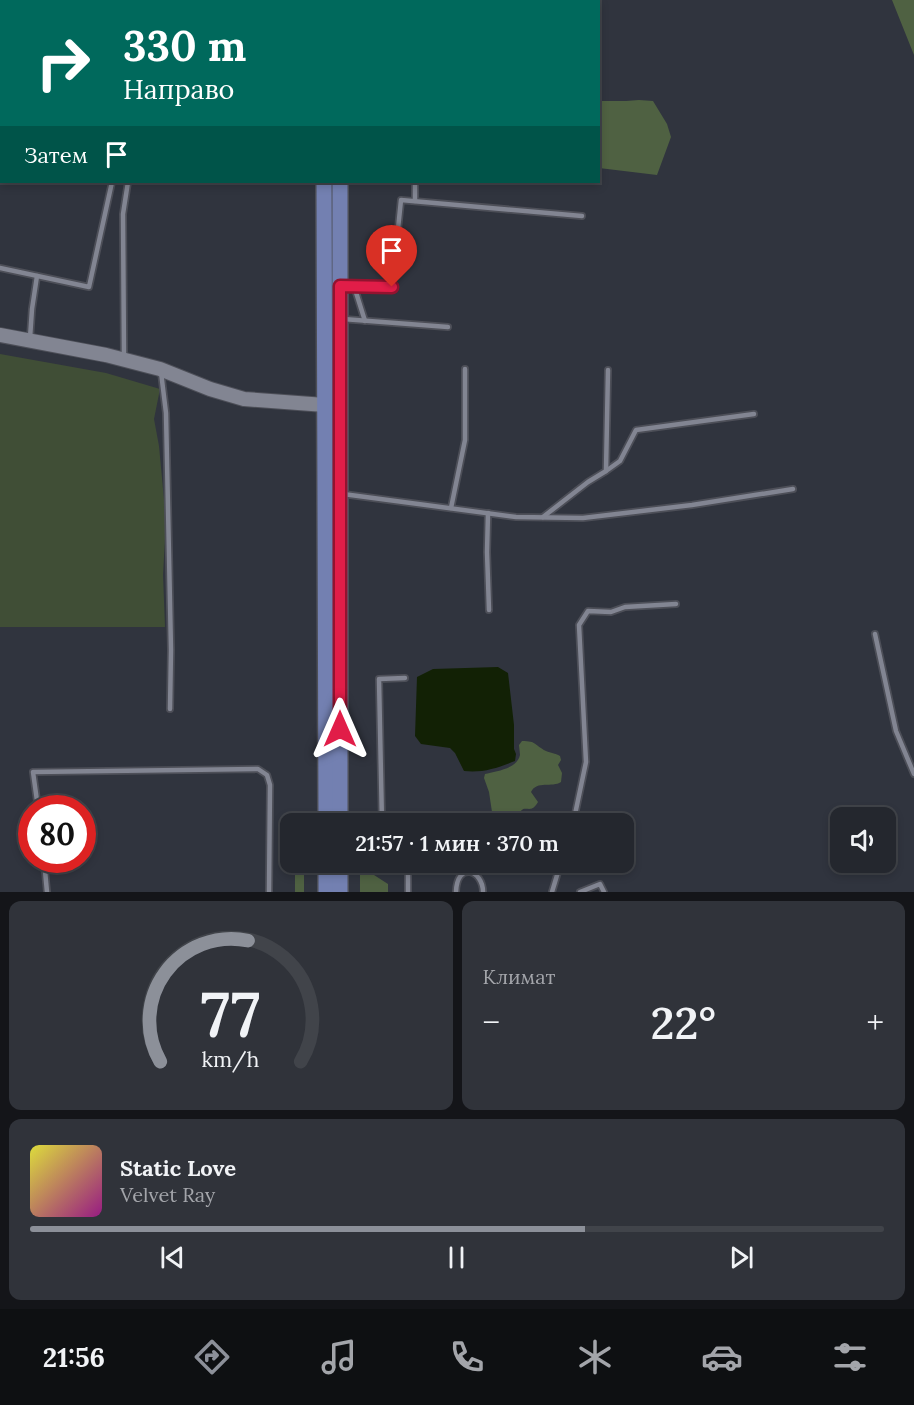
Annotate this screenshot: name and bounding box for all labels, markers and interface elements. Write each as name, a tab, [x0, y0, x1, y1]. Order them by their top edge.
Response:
text: 330 m	[123, 19, 246, 73]
icon: right	[24, 24, 102, 102]
text: Направо	[123, 72, 234, 106]
icon: arrive	[100, 138, 133, 171]
text: Затем	[24, 141, 88, 169]
pin	[366, 225, 417, 287]
icon: arrive	[375, 234, 408, 267]
position arrow	[308, 697, 372, 761]
speed limit sign: 80	[18, 795, 96, 873]
map controls	[830, 807, 896, 873]
button: sound	[830, 807, 896, 873]
text: 21:57 · 1 мин · 370 m	[355, 829, 559, 857]
text: Климат	[483, 964, 556, 989]
text: 77	[201, 973, 260, 1053]
text: 22°	[650, 994, 716, 1051]
text: −	[483, 1001, 500, 1043]
text: +	[867, 1001, 884, 1043]
text: km/h	[202, 1046, 260, 1074]
text: Static Love	[120, 1154, 236, 1182]
text: Velvet Ray	[120, 1182, 215, 1207]
icon: previous	[156, 1241, 189, 1274]
icon: pause	[440, 1241, 473, 1274]
icon: next	[725, 1241, 758, 1274]
icon: directions	[191, 1336, 233, 1378]
icon: music	[318, 1336, 360, 1378]
icon: phone	[446, 1336, 488, 1378]
icon: climate	[574, 1336, 616, 1378]
icon: car	[701, 1336, 743, 1378]
icon: filters	[829, 1336, 871, 1378]
text: 21:56	[43, 1340, 105, 1374]

